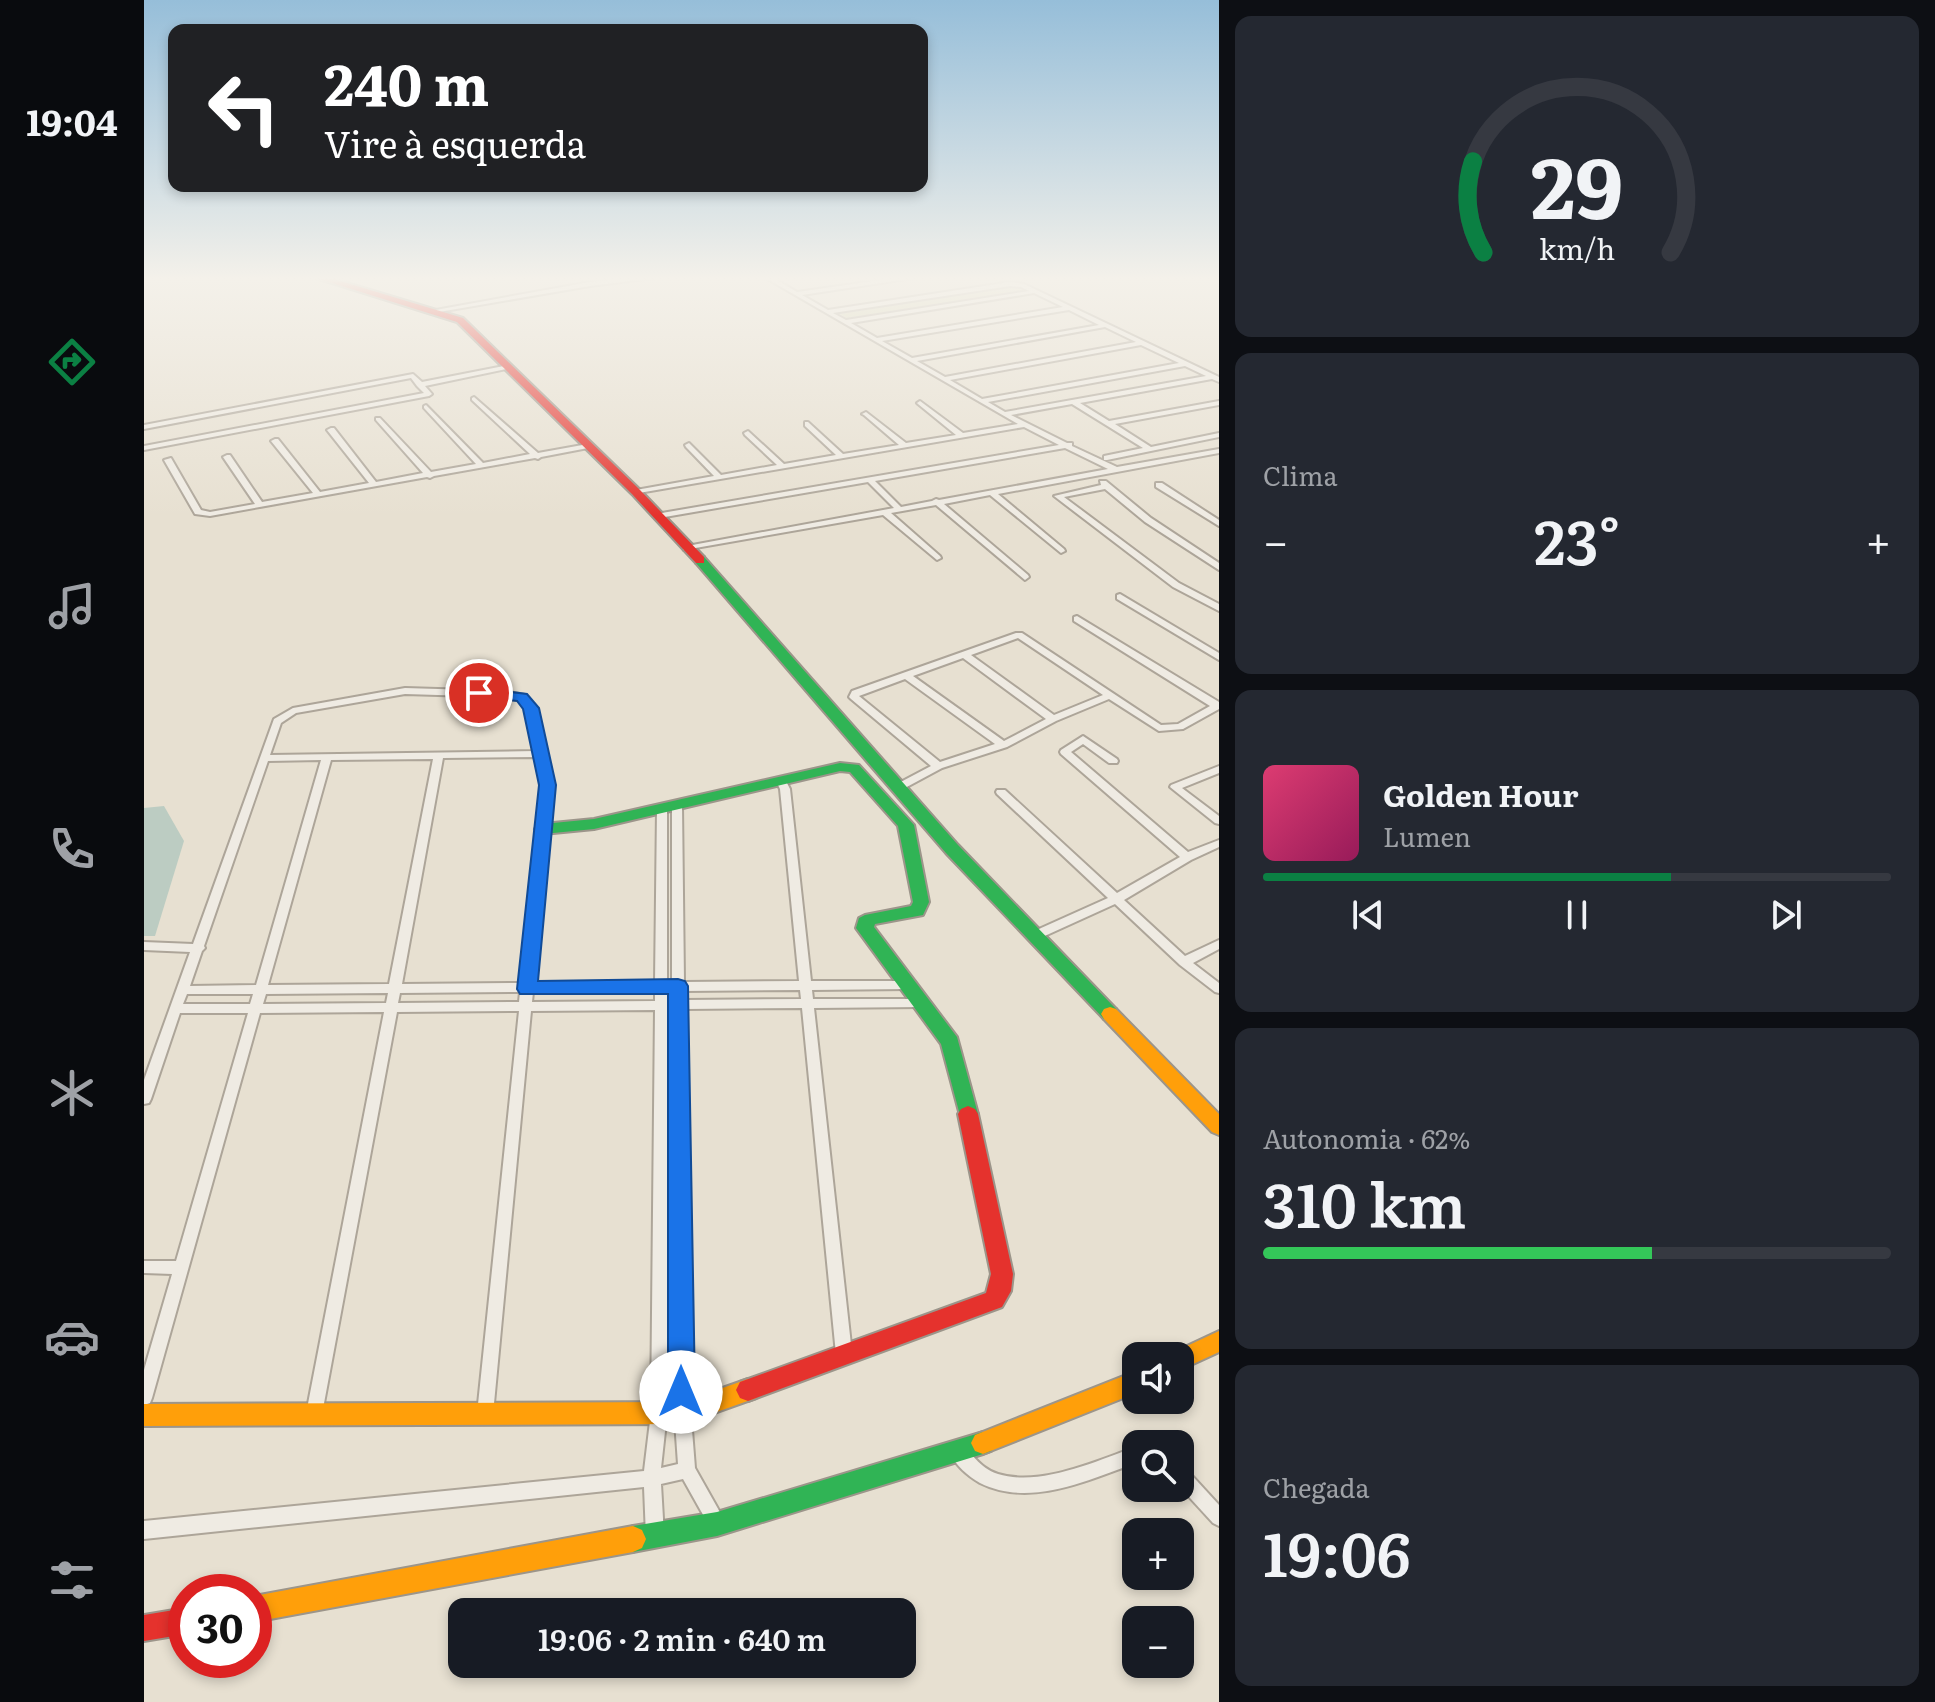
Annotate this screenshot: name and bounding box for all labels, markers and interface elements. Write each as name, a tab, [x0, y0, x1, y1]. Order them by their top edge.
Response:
text: 240 m	[324, 40, 489, 123]
icon: left	[192, 56, 296, 160]
text: 19:04	[26, 94, 118, 147]
text: Vire à esquerda	[324, 116, 586, 169]
text: 29	[1531, 120, 1623, 244]
text: km/h	[1539, 226, 1615, 269]
icon: directions	[44, 334, 100, 390]
text: Clima	[1263, 455, 1338, 494]
text: 23°	[1534, 494, 1620, 583]
text: −	[1263, 506, 1289, 572]
text: +	[1865, 506, 1891, 572]
icon: music	[44, 578, 100, 634]
pin	[445, 659, 513, 727]
icon: arrive	[457, 671, 501, 715]
text: Golden Hour	[1383, 772, 1578, 816]
text: Lumen	[1383, 816, 1471, 855]
icon: phone	[44, 821, 100, 877]
icon: previous	[1346, 893, 1390, 937]
icon: pause	[1555, 893, 1599, 937]
icon: next	[1764, 893, 1808, 937]
icon: climate	[44, 1065, 100, 1121]
text: Autonomia · 62%	[1263, 1118, 1470, 1157]
text: 310 km	[1263, 1157, 1466, 1246]
icon: car	[44, 1309, 100, 1365]
map controls	[1122, 1342, 1194, 1678]
button: sound	[1122, 1342, 1194, 1414]
position arrow	[639, 1350, 723, 1434]
button: search	[1122, 1430, 1194, 1502]
text: Chegada	[1263, 1467, 1370, 1506]
text: 19:06	[1263, 1506, 1411, 1595]
button: +	[1122, 1518, 1194, 1590]
icon: filters	[44, 1552, 100, 1608]
speed limit sign: 30	[168, 1574, 272, 1678]
button: −	[1122, 1606, 1194, 1678]
text: 19:06 · 2 min · 640 m	[538, 1616, 826, 1660]

